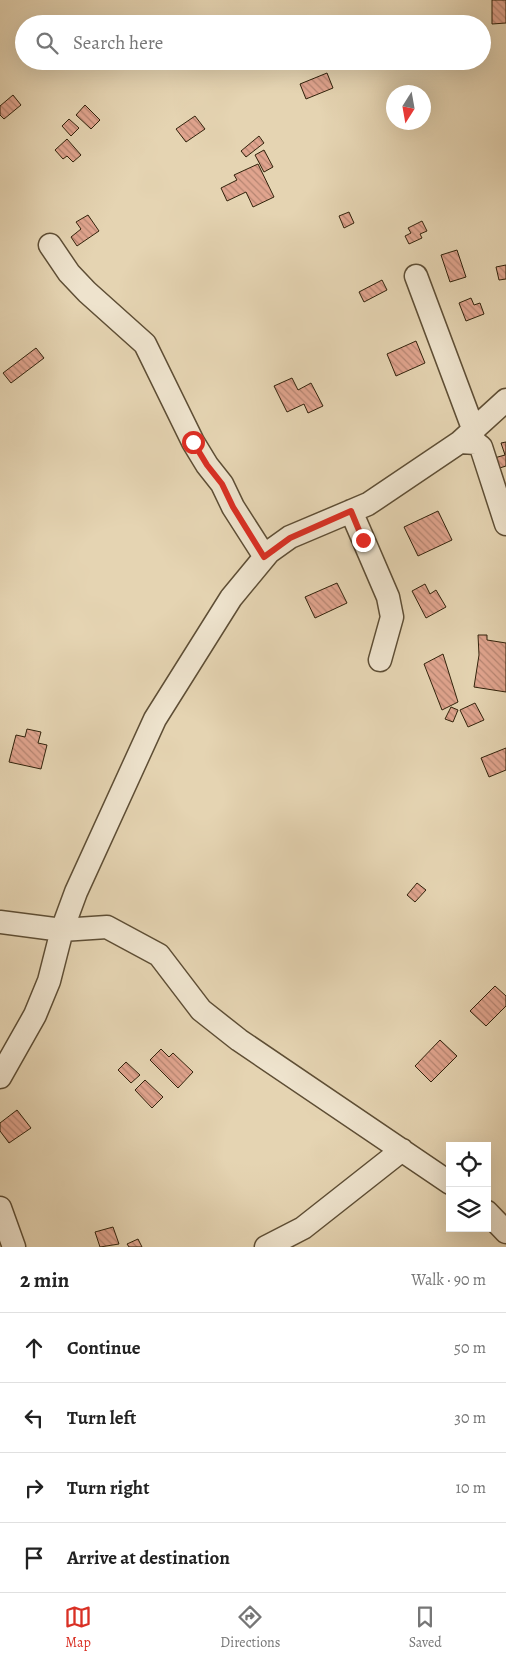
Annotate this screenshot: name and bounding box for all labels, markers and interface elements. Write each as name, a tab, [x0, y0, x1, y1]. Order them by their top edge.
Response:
search box	[15, 15, 491, 70]
icon: search	[33, 29, 61, 57]
text: Search here	[73, 30, 163, 56]
north arrow	[386, 85, 431, 130]
route start	[182, 431, 205, 454]
route end	[352, 529, 375, 552]
map controls	[446, 1142, 491, 1232]
button: locate	[446, 1142, 491, 1187]
button: layers	[446, 1187, 491, 1232]
text: 2 min	[20, 1266, 69, 1294]
text: Walk · 90 m	[411, 1269, 486, 1291]
icon: ahead	[20, 1334, 48, 1362]
text: Continue	[67, 1335, 141, 1361]
text: 50 m	[454, 1337, 486, 1359]
icon: left	[20, 1404, 48, 1432]
text: Turn left	[67, 1405, 136, 1431]
text: 30 m	[454, 1407, 486, 1429]
icon: right	[20, 1474, 48, 1502]
text: Turn right	[67, 1475, 149, 1501]
text: 10 m	[456, 1477, 486, 1499]
icon: arrive	[20, 1544, 48, 1572]
text: Arrive at destination	[67, 1545, 230, 1571]
tab: Map	[64, 1603, 92, 1652]
tab: Directions	[220, 1603, 280, 1652]
tab: Saved	[409, 1603, 442, 1652]

